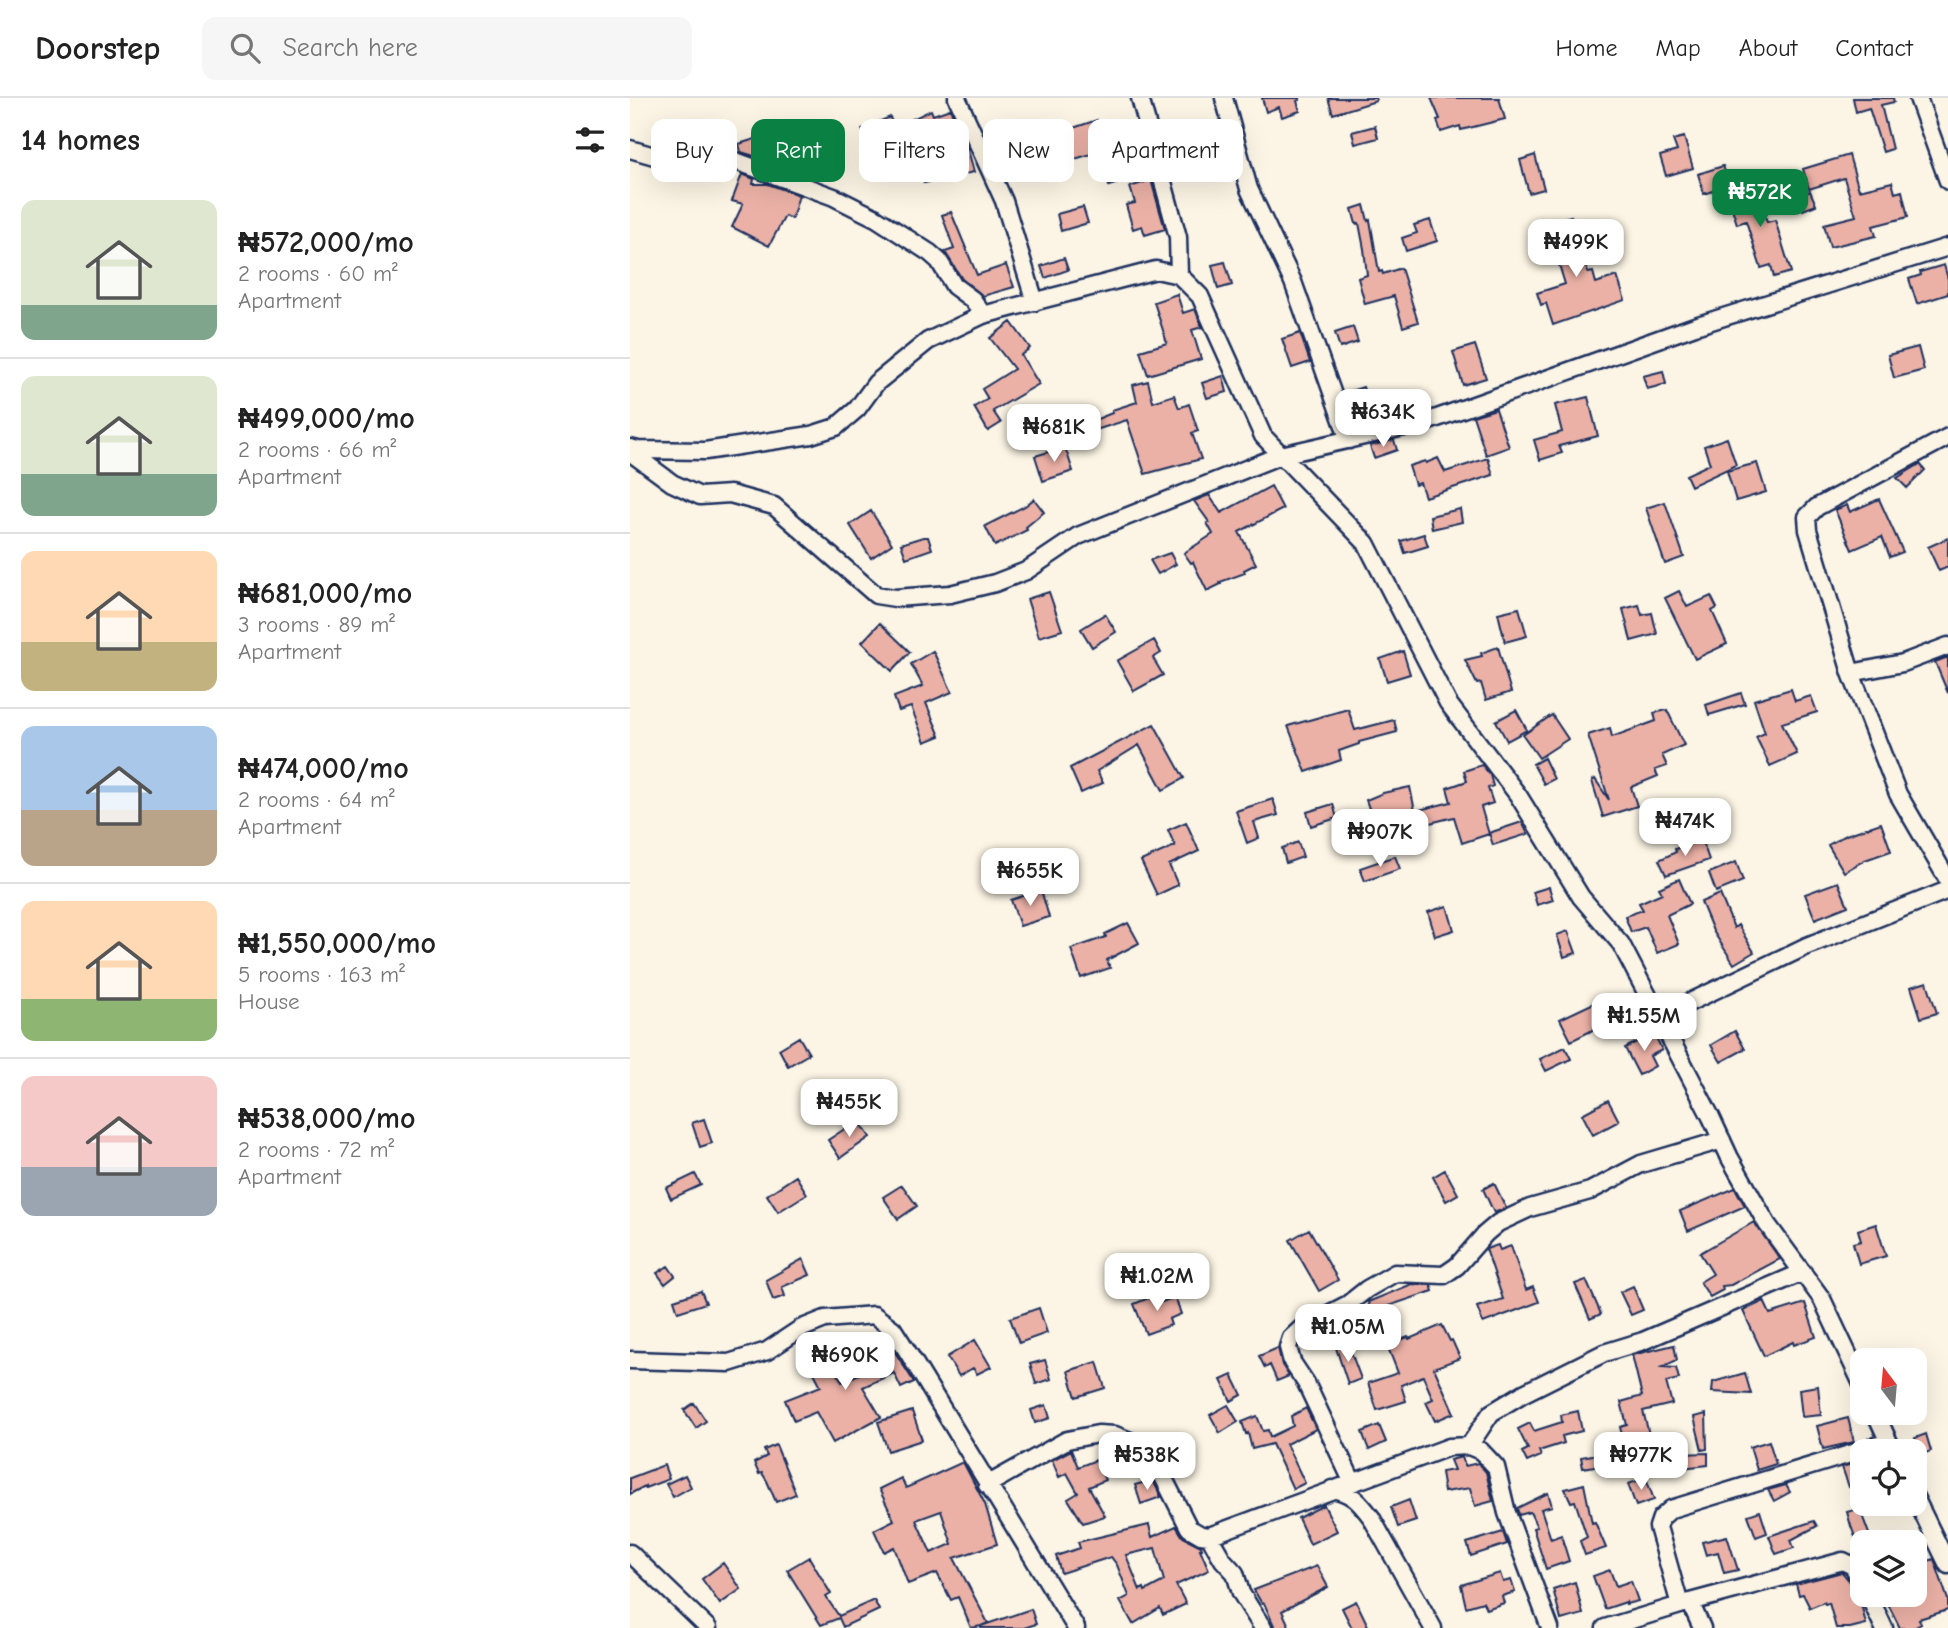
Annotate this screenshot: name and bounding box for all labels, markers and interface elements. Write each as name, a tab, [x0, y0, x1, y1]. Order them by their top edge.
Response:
search box	[202, 17, 692, 80]
text: Doorstep	[35, 29, 160, 67]
icon: search	[226, 29, 264, 67]
text: Search here	[282, 33, 418, 63]
text: Home	[1556, 34, 1617, 62]
text: Map	[1655, 34, 1701, 62]
text: About	[1739, 34, 1797, 62]
text: Contact	[1835, 34, 1913, 62]
chip: Buy	[651, 119, 737, 182]
chip: Rent	[751, 119, 845, 182]
chip: Filters	[859, 119, 969, 182]
chip: New	[983, 119, 1074, 182]
chip: Apartment	[1088, 119, 1243, 182]
icon: filters	[571, 121, 609, 159]
text: 14 homes	[21, 123, 140, 158]
pin: ₦572K	[1711, 170, 1809, 229]
text: ₦572K	[1728, 178, 1792, 205]
pin: ₦499K	[1527, 220, 1625, 279]
text: ₦572,000/mo	[238, 225, 414, 260]
icon: home	[77, 228, 161, 312]
text: ₦499K	[1544, 228, 1608, 255]
text: 2 rooms · 60 m²	[238, 260, 398, 287]
text: Apartment	[238, 287, 341, 314]
pin: ₦634K	[1334, 390, 1432, 449]
text: ₦634K	[1351, 398, 1415, 425]
text: ₦499,000/mo	[238, 401, 415, 436]
icon: home	[77, 404, 161, 488]
pin: ₦681K	[1005, 404, 1103, 464]
text: ₦681K	[1023, 413, 1085, 440]
text: 2 rooms · 66 m²	[238, 436, 396, 463]
text: Apartment	[238, 463, 341, 490]
text: ₦681,000/mo	[238, 576, 412, 611]
icon: home	[77, 579, 161, 663]
text: 3 rooms · 89 m²	[238, 611, 395, 638]
text: Apartment	[238, 638, 341, 665]
text: ₦474,000/mo	[238, 751, 409, 786]
icon: home	[77, 754, 161, 838]
text: 2 rooms · 64 m²	[238, 786, 395, 813]
pin: ₦474K	[1636, 798, 1734, 858]
text: ₦474K	[1655, 807, 1715, 834]
pin: ₦907K	[1331, 810, 1429, 869]
text: Apartment	[238, 813, 341, 840]
text: ₦907K	[1347, 818, 1413, 845]
pin: ₦655K	[981, 848, 1079, 908]
text: ₦655K	[997, 857, 1063, 884]
text: ₦1,550,000/mo	[238, 926, 436, 961]
icon: home	[77, 929, 161, 1013]
text: 5 rooms · 163 m²	[238, 961, 405, 988]
text: House	[238, 988, 300, 1015]
pin: ₦1.55M	[1587, 993, 1701, 1053]
text: ₦1.55M	[1608, 1002, 1680, 1029]
pin: ₦455K	[800, 1080, 898, 1139]
text: ₦455K	[817, 1088, 881, 1115]
text: ₦538,000/mo	[238, 1101, 416, 1136]
icon: home	[77, 1104, 161, 1188]
text: 2 rooms · 72 m²	[238, 1136, 394, 1163]
text: Apartment	[238, 1163, 341, 1190]
pin: ₦1.02M	[1100, 1254, 1214, 1313]
text: ₦1.02M	[1121, 1262, 1193, 1289]
pin: ₦1.05M	[1291, 1304, 1405, 1364]
text: ₦1.05M	[1311, 1313, 1385, 1340]
pin: ₦690K	[796, 1332, 894, 1392]
text: ₦690K	[812, 1341, 878, 1368]
north arrow	[1850, 1348, 1927, 1424]
map controls	[1850, 1348, 1927, 1607]
pin: ₦538K	[1098, 1432, 1196, 1492]
pin: ₦977K	[1592, 1432, 1690, 1492]
button: locate	[1850, 1439, 1927, 1516]
text: ₦538K	[1115, 1441, 1179, 1468]
text: ₦977K	[1610, 1441, 1672, 1468]
button: layers	[1850, 1530, 1927, 1607]

